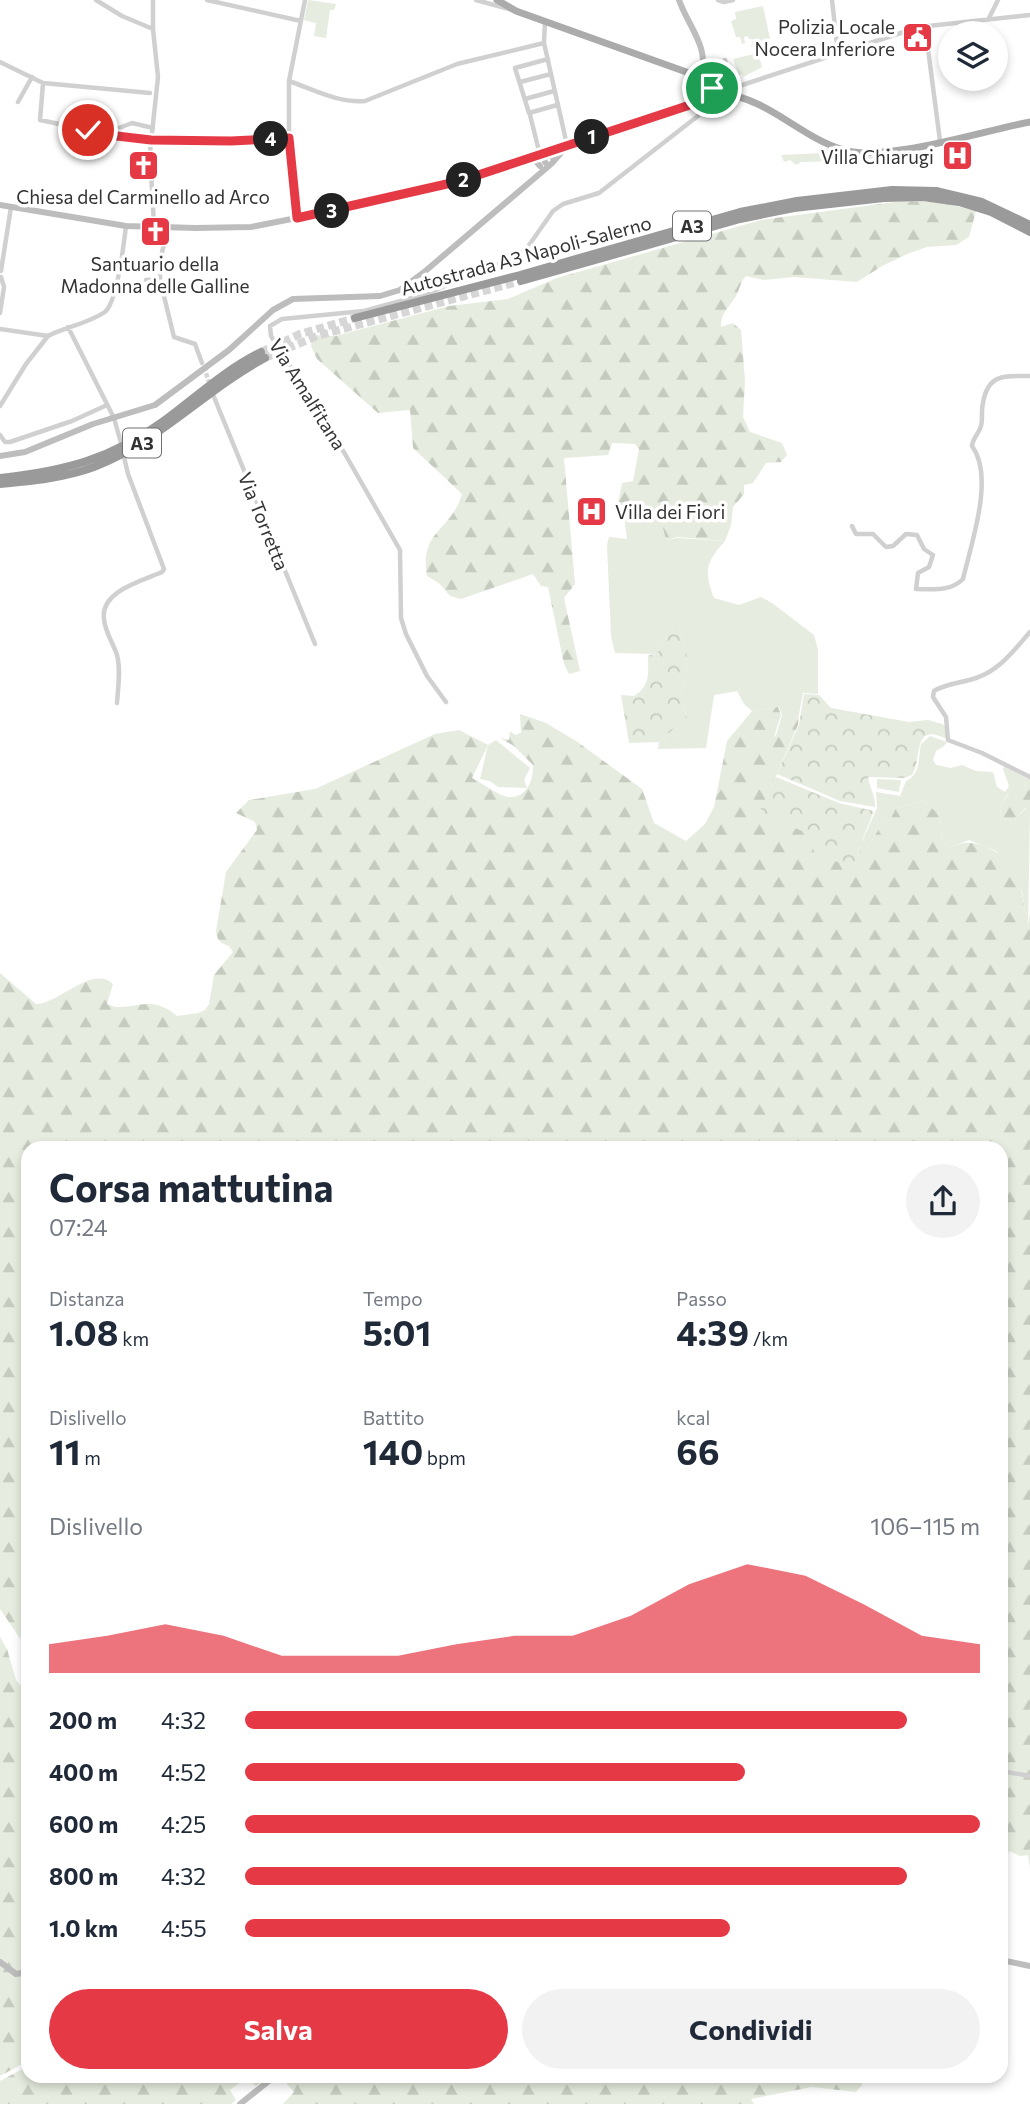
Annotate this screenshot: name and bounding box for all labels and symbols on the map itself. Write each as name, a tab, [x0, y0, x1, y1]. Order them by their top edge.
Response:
place label: Polizia Locale Nocera Inferiore	[755, 15, 895, 60]
public building icon: Polizia Locale Nocera Inferiore	[901, 20, 935, 54]
pin	[682, 58, 742, 118]
pin	[58, 100, 118, 160]
pin: 1	[574, 120, 610, 154]
pin: 4	[254, 122, 288, 156]
hospital icon: Villa Chiarugi	[940, 139, 974, 173]
place label: Villa Chiarugi	[821, 145, 934, 168]
church icon: Chiesa del Carminello ad Arco	[126, 148, 160, 182]
pin: 2	[447, 162, 482, 198]
place label: Chiesa del Carminello ad Arco	[16, 185, 270, 208]
pin: 3	[314, 194, 350, 228]
street label: Autostrada A3 Napoli-Salerno	[398, 210, 654, 300]
road number: A3	[673, 211, 711, 240]
church icon: Santuario della Madonna delle Galline	[138, 215, 172, 249]
place label: Santuario della Madonna delle Galline	[60, 252, 250, 297]
street label: Via Amalfitana	[265, 334, 351, 454]
road number: A3	[123, 428, 161, 458]
street label: Via Torretta	[234, 469, 294, 573]
hospital icon: Villa dei Fiori	[575, 494, 609, 528]
place label: Villa dei Fiori	[615, 500, 725, 523]

